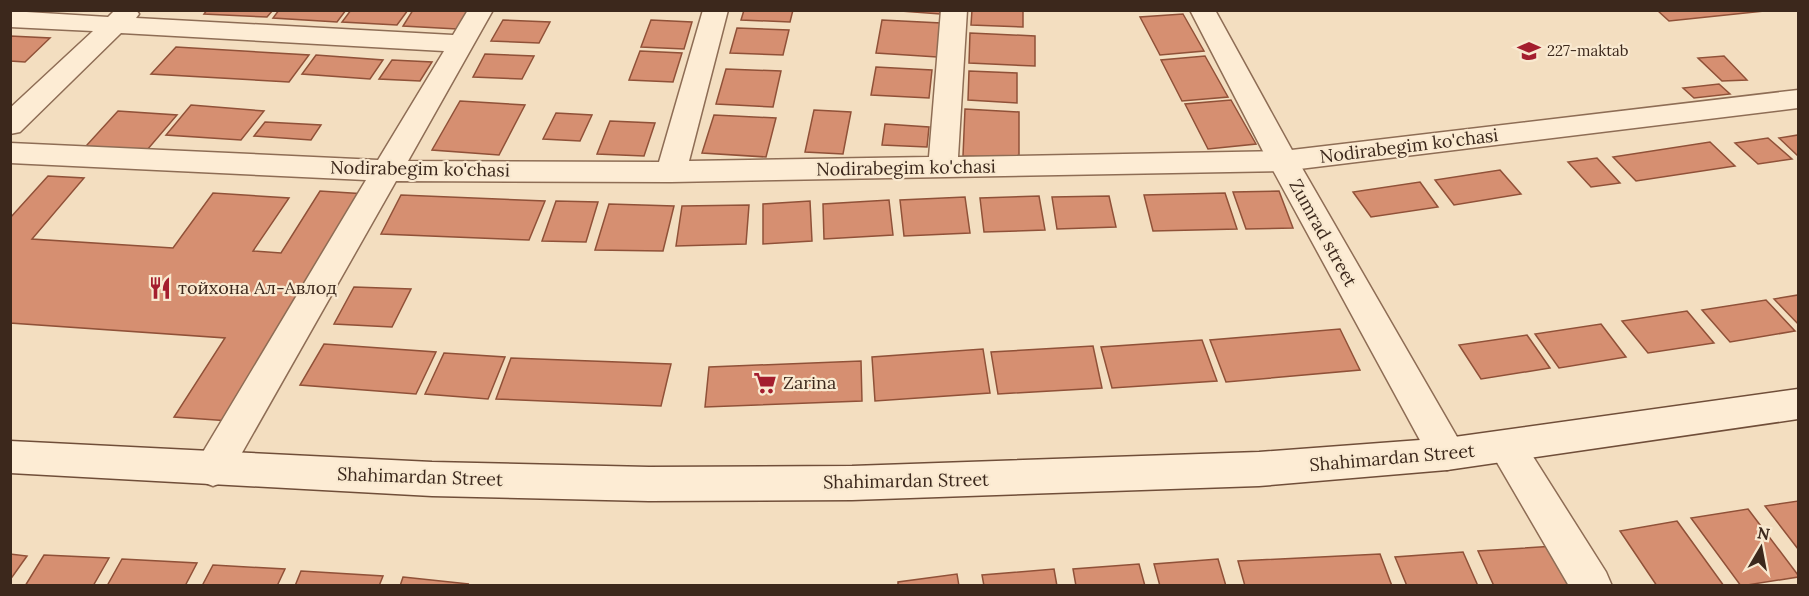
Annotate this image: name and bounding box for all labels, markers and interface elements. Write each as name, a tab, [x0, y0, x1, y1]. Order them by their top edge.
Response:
school or university icon: 227-maktab	[1516, 38, 1542, 64]
place label: 227-maktab	[1547, 41, 1629, 60]
street label: Nodirabegim ko'chasi	[1318, 123, 1500, 168]
street label: Nodirabegim ko'chasi	[816, 154, 996, 181]
street label: Nodirabegim ko'chasi	[330, 155, 510, 182]
street label: Zumrad street	[1284, 175, 1362, 291]
restaurant icon: тойхона Ал-Авлод	[147, 275, 173, 301]
place label: тойхона Ал-Авлод	[178, 276, 337, 299]
supermarket icon: Zarina	[752, 370, 778, 396]
place label: Zarina	[783, 371, 836, 394]
street label: Shahimardan Street	[1308, 439, 1476, 476]
street label: Shahimardan Street	[337, 462, 503, 491]
street label: Shahimardan Street	[823, 468, 989, 493]
north arrow	[1731, 518, 1791, 578]
text: N	[1756, 522, 1771, 544]

